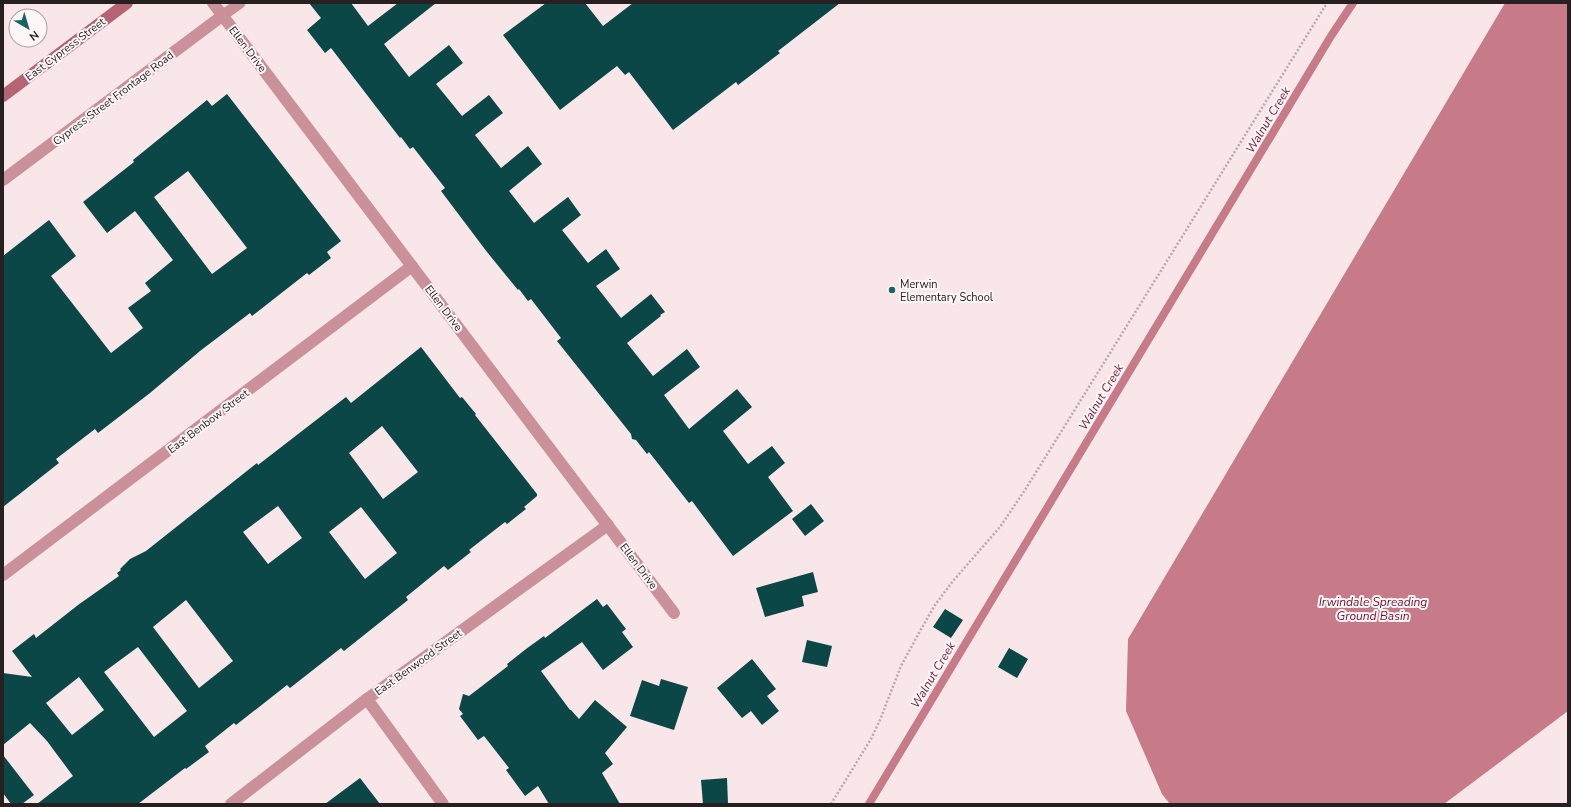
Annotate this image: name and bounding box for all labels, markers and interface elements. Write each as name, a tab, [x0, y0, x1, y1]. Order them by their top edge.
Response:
north arrow	[8, 8, 48, 48]
street label: East Cypress Street	[22, 14, 108, 84]
street label: Ellen Drive	[225, 23, 270, 75]
text: N	[26, 27, 42, 44]
street label: Cypress Street Frontage Road	[50, 48, 177, 149]
water label: Walnut Creek	[1242, 83, 1295, 156]
place label: Merwin Elementary School	[900, 277, 994, 305]
street label: Ellen Drive	[421, 282, 466, 334]
marker: Merwin Elementary School	[887, 285, 897, 295]
water label: Walnut Creek	[1075, 360, 1128, 433]
street label: East Benbow Street	[165, 386, 252, 457]
street label: Ellen Drive	[616, 540, 661, 592]
water label: Irwindale Spreading Ground Basin	[1319, 594, 1427, 624]
street label: East Benwood Street	[372, 626, 465, 699]
water label: Walnut Creek	[907, 638, 960, 711]

